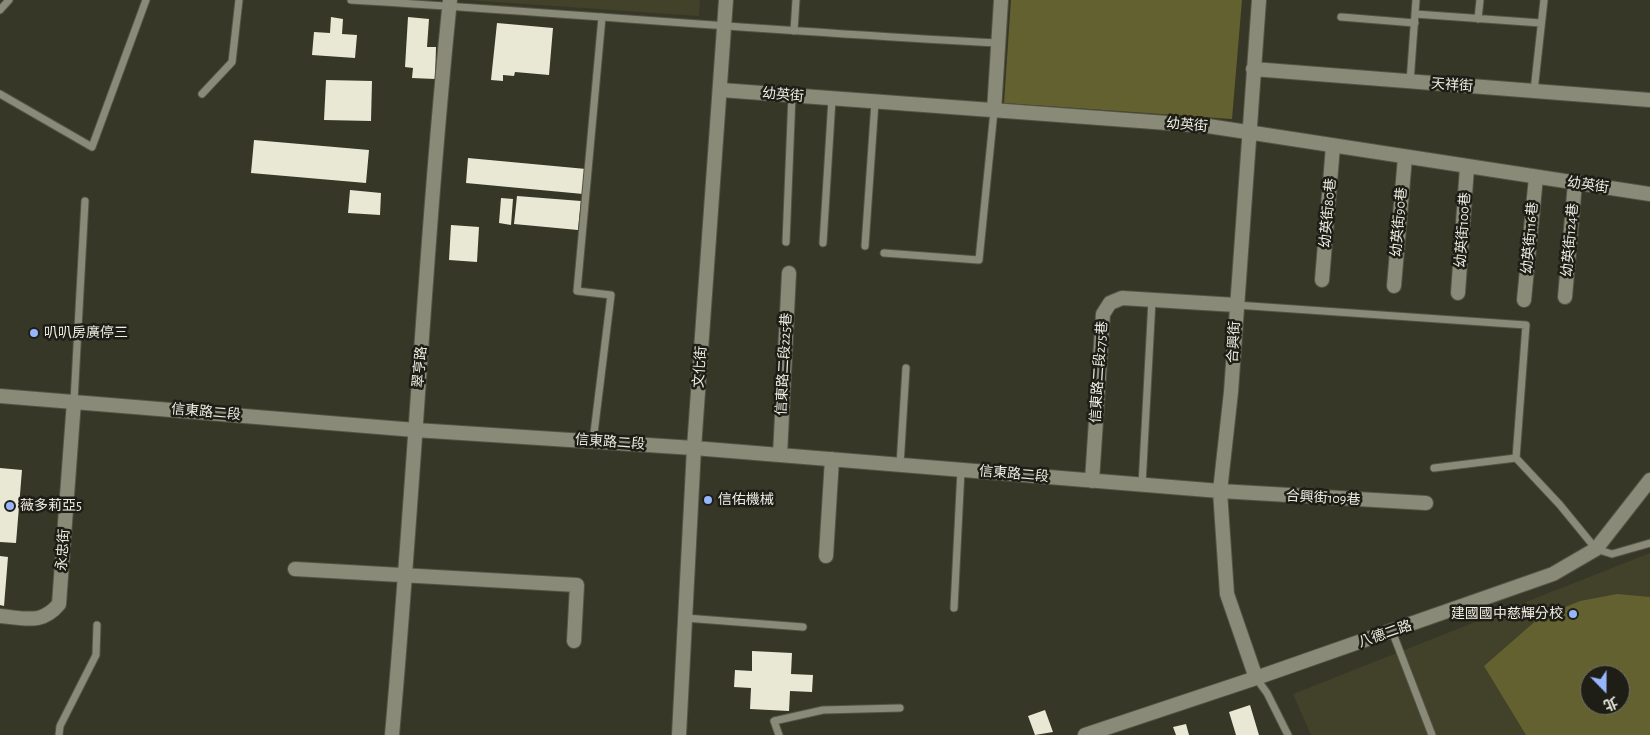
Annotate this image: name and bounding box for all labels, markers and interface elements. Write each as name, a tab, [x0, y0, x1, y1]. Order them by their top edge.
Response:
street label: 天祥街	[1430, 75, 1474, 95]
street label: 幼英街	[761, 85, 805, 105]
street label: 幼英街	[1165, 115, 1209, 135]
street label: 幼英街	[1566, 174, 1610, 196]
street label: 幼英街80巷	[1317, 177, 1339, 249]
street label: 幼英街90巷	[1388, 186, 1410, 258]
street label: 幼英街100巷	[1452, 192, 1474, 268]
street label: 幼英街116巷	[1518, 201, 1542, 275]
street label: 幼英街124巷	[1558, 202, 1582, 278]
street label: 信東路二段225巷	[773, 312, 795, 416]
street label: 信東路二段275巷	[1087, 321, 1111, 423]
street label: 合興街	[1225, 321, 1243, 363]
place label: 叭叭房廣停三	[44, 325, 128, 341]
marker: 叭叭房廣停三	[28, 327, 40, 339]
street label: 翠亨路	[410, 345, 430, 389]
street label: 文化街	[690, 345, 710, 389]
street label: 信東路二段	[170, 401, 242, 423]
street label: 信東路二段	[574, 431, 646, 453]
street label: 信東路二段	[978, 463, 1050, 485]
street label: 合興街109巷	[1285, 488, 1361, 508]
place label: 信佑機械	[718, 492, 774, 508]
marker: 信佑機械	[702, 494, 714, 506]
place label: 薇多莉亞5	[20, 498, 82, 514]
marker: 薇多莉亞5	[4, 500, 16, 512]
street label: 永忠街	[53, 528, 73, 572]
place label: 建國國中慈輝分校	[1451, 606, 1563, 622]
marker: 建國國中慈輝分校	[1567, 608, 1579, 620]
street label: 八德二路	[1356, 617, 1414, 651]
north arrow	[1580, 665, 1630, 715]
text: 北	[1601, 694, 1619, 712]

